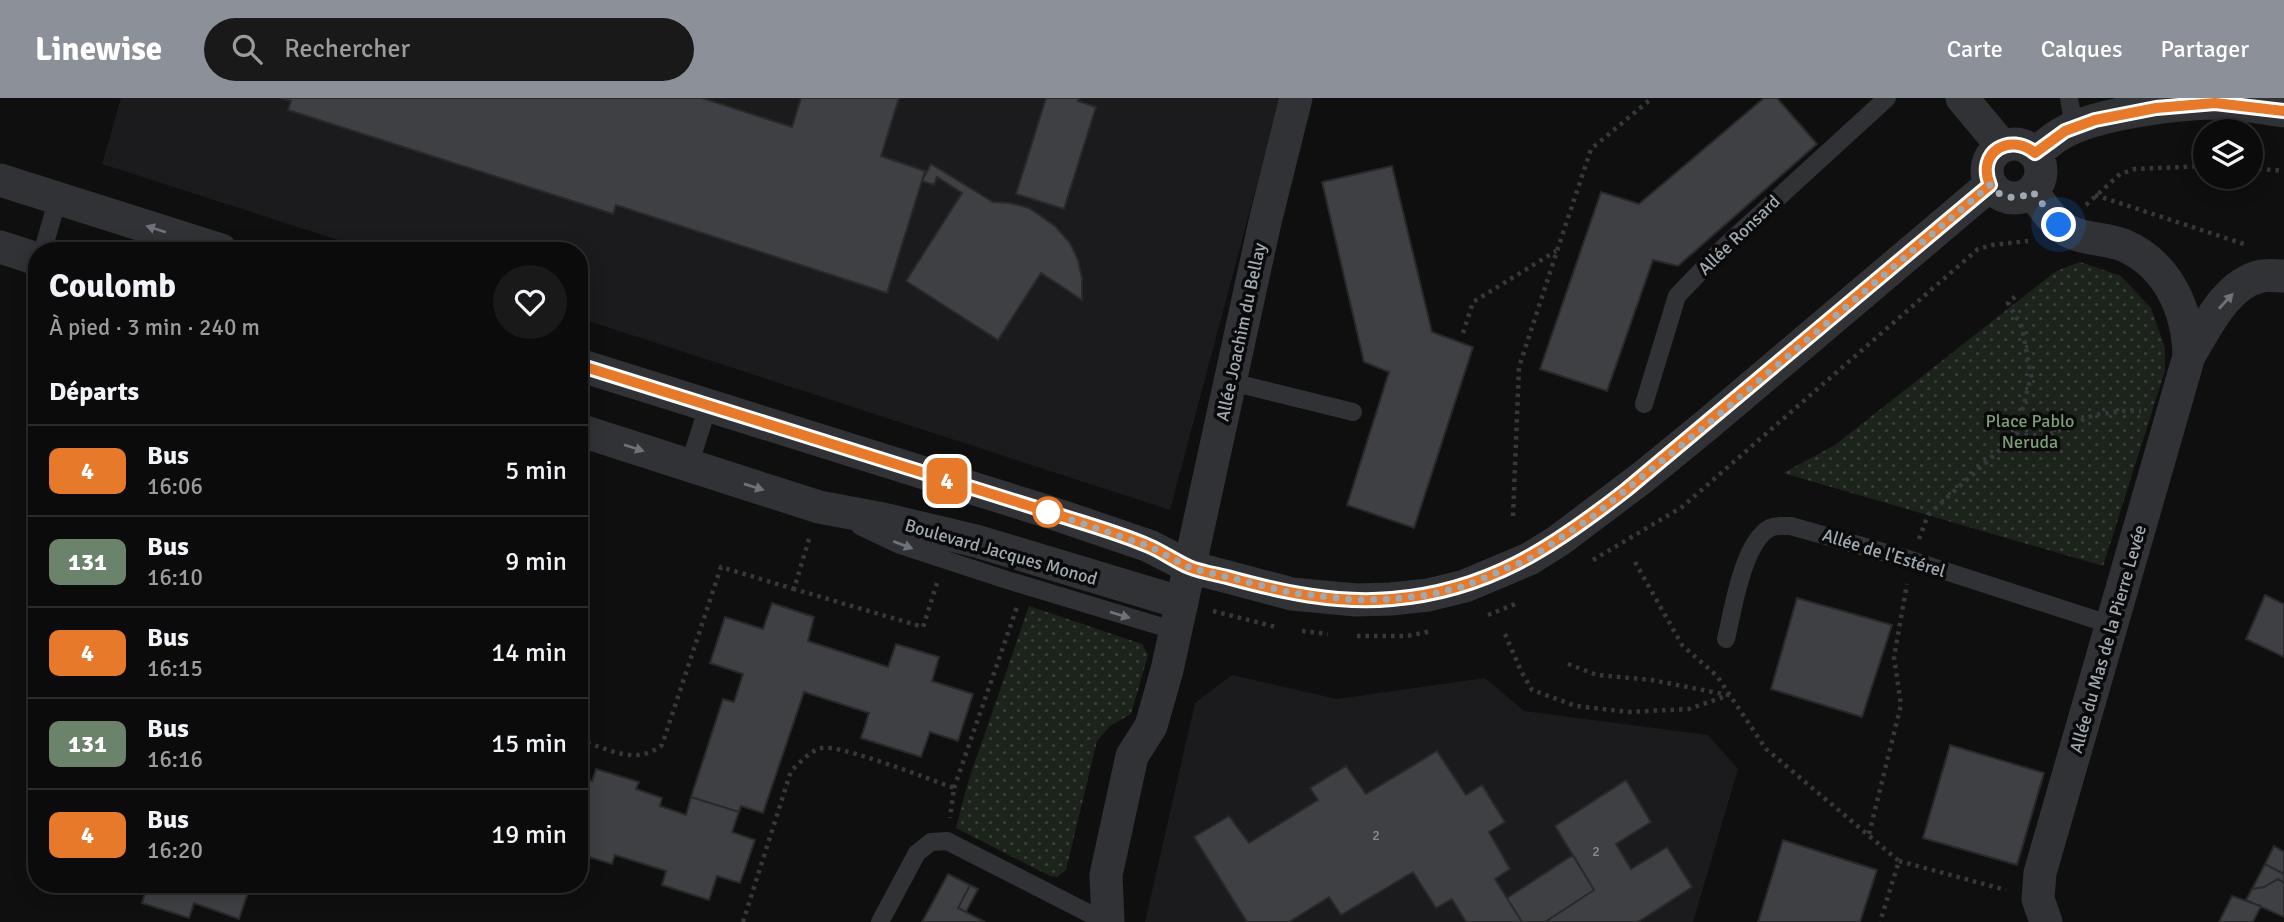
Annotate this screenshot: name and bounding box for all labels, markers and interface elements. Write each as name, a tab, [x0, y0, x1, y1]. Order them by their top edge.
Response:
search box	[204, 18, 694, 81]
text: Linewise	[35, 29, 162, 70]
icon: search	[228, 30, 266, 68]
text: Rechercher	[284, 33, 410, 65]
text: Carte	[1947, 34, 2003, 64]
text: Calques	[2041, 34, 2122, 64]
text: Partager	[2160, 34, 2249, 64]
map controls	[2193, 119, 2263, 189]
button: layers	[2193, 119, 2263, 189]
street label: Allée Ronsard	[1693, 190, 1785, 280]
your location	[2041, 207, 2076, 242]
one-way arrow	[146, 224, 167, 234]
street label: Allée Joachim du Bellay	[1211, 240, 1271, 423]
button: heart	[493, 265, 567, 339]
text: Coulomb	[49, 266, 176, 307]
one-way arrow	[2218, 293, 2234, 310]
text: À pied · 3 min · 240 m	[49, 313, 260, 342]
text: Départs	[49, 376, 139, 408]
park label: Place Pablo Neruda	[1986, 410, 2074, 453]
text: Bus	[147, 440, 189, 472]
one-way arrow	[624, 443, 645, 454]
text: 5 min	[505, 455, 567, 487]
text: 4	[81, 456, 94, 486]
line badge: 4	[924, 458, 970, 504]
text: 4	[941, 466, 953, 496]
text: 16:06	[147, 472, 203, 501]
one-way arrow	[744, 482, 765, 492]
unlabelled marker	[1033, 497, 1063, 527]
street label: Boulevard Jacques Monod	[902, 514, 1100, 590]
street label: Allée du Mas de la Pierre Levée	[2065, 522, 2151, 756]
street label: Allée de l'Estérel	[1820, 524, 1948, 582]
text: Bus	[147, 531, 189, 563]
one-way arrow	[893, 540, 914, 551]
text: 9 min	[505, 546, 567, 578]
text: 131	[68, 547, 107, 577]
text: 16:10	[147, 563, 203, 592]
one-way arrow	[1109, 611, 1130, 621]
text: Bus	[147, 622, 189, 654]
text: 14 min	[491, 637, 567, 669]
text: 4	[81, 638, 94, 668]
text: 16:15	[147, 654, 203, 683]
text: Bus	[147, 713, 189, 745]
text: 15 min	[491, 728, 567, 760]
text: 131	[68, 729, 107, 759]
text: 16:16	[147, 745, 203, 774]
text: Bus	[147, 804, 189, 836]
text: 19 min	[491, 819, 567, 851]
text: 4	[81, 820, 94, 850]
house number: 2	[1372, 827, 1380, 844]
text: 16:20	[147, 836, 203, 865]
house number: 2	[1592, 843, 1600, 860]

